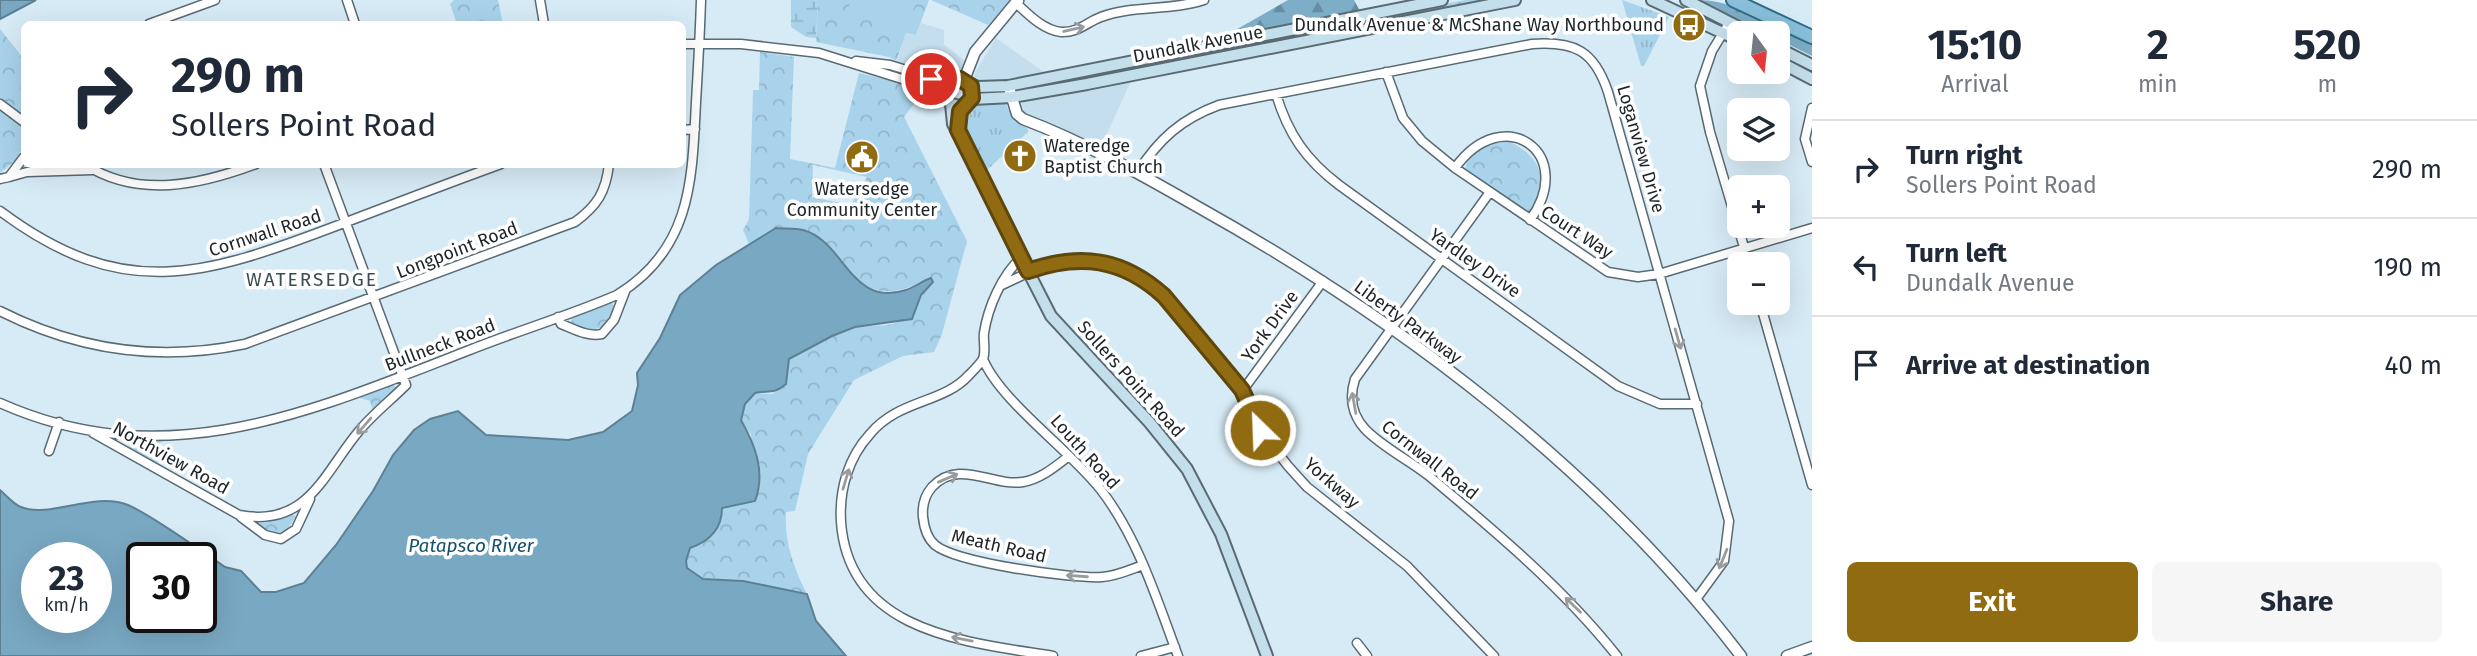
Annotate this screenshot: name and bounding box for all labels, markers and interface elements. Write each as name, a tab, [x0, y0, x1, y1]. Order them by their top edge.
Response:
bus stop icon: Dundalk Avenue & McShane Way Northbound	[1670, 6, 1708, 44]
place label: Dundalk Avenue & McShane Way Northbound	[1294, 14, 1664, 36]
text: 15:10	[1928, 20, 2022, 70]
text: 2	[2147, 20, 2169, 70]
text: 520	[2293, 20, 2361, 70]
street label: Dundalk Avenue	[1131, 21, 1265, 67]
north arrow	[1727, 21, 1790, 84]
map controls	[1727, 21, 1790, 315]
one-way arrow	[1062, 22, 1085, 35]
text: 290 m	[171, 46, 305, 105]
icon: right	[56, 49, 147, 140]
pin	[901, 49, 961, 109]
icon: arrive	[912, 60, 950, 98]
text: Arrival	[1941, 70, 2009, 98]
text: min	[2138, 70, 2178, 98]
text: m	[2317, 70, 2337, 98]
street label: Loganview Drive	[1612, 83, 1670, 215]
button: layers	[1727, 98, 1790, 161]
text: Sollers Point Road	[171, 106, 436, 144]
place label: Wateredge Baptist Church	[1044, 135, 1163, 178]
church icon: Wateredge Baptist Church	[1001, 137, 1039, 175]
public building icon: Watersedge Community Center	[843, 138, 881, 176]
text: Turn right	[1906, 140, 2023, 171]
icon: right	[1847, 150, 1885, 188]
text: 290 m	[2372, 154, 2442, 185]
text: Sollers Point Road	[1906, 171, 2097, 199]
button: +	[1727, 175, 1790, 238]
place label: Watersedge Community Center	[787, 178, 937, 221]
street label: Court Way	[1537, 201, 1617, 264]
street label: Cornwall Road	[206, 204, 324, 262]
street label: Longpoint Road	[393, 217, 521, 283]
street label: Yardley Drive	[1425, 224, 1525, 302]
text: Turn left	[1906, 238, 2007, 269]
icon: left	[1847, 248, 1885, 286]
button: −	[1727, 252, 1790, 315]
text: 190 m	[2373, 252, 2442, 283]
district label: WATERSEDGE	[246, 268, 378, 291]
text: Dundalk Avenue	[1906, 269, 2075, 297]
street label: Liberty Parkway	[1350, 275, 1466, 369]
street label: York Drive	[1237, 286, 1303, 366]
street label: Bullneck Road	[382, 314, 498, 376]
street label: Sollers Point Road	[1073, 316, 1189, 442]
one-way arrow	[1673, 328, 1686, 350]
icon: arrive	[1847, 346, 1885, 384]
text: Arrive at destination	[1906, 350, 2150, 381]
text: 40 m	[2384, 350, 2442, 381]
position arrow	[1223, 393, 1297, 467]
one-way arrow	[1347, 393, 1360, 415]
street label: Louth Road	[1046, 410, 1124, 494]
street label: Cornwall Road	[1377, 415, 1483, 505]
street label: Northview Road	[109, 417, 233, 499]
one-way arrow	[356, 417, 372, 435]
street label: Yorkway	[1300, 453, 1364, 513]
one-way arrow	[841, 468, 853, 490]
one-way arrow	[937, 471, 958, 484]
street label: Meath Road	[949, 524, 1049, 568]
water label: Patapsco River	[408, 534, 535, 557]
speed limit sign: 30	[126, 542, 217, 633]
one-way arrow	[1716, 547, 1729, 569]
text: 23	[48, 557, 85, 599]
button: Exit	[1847, 562, 2138, 642]
button: Share	[2152, 562, 2442, 642]
one-way arrow	[1065, 570, 1088, 583]
text: km/h	[44, 594, 89, 616]
one-way arrow	[1564, 596, 1581, 613]
one-way arrow	[951, 631, 974, 645]

